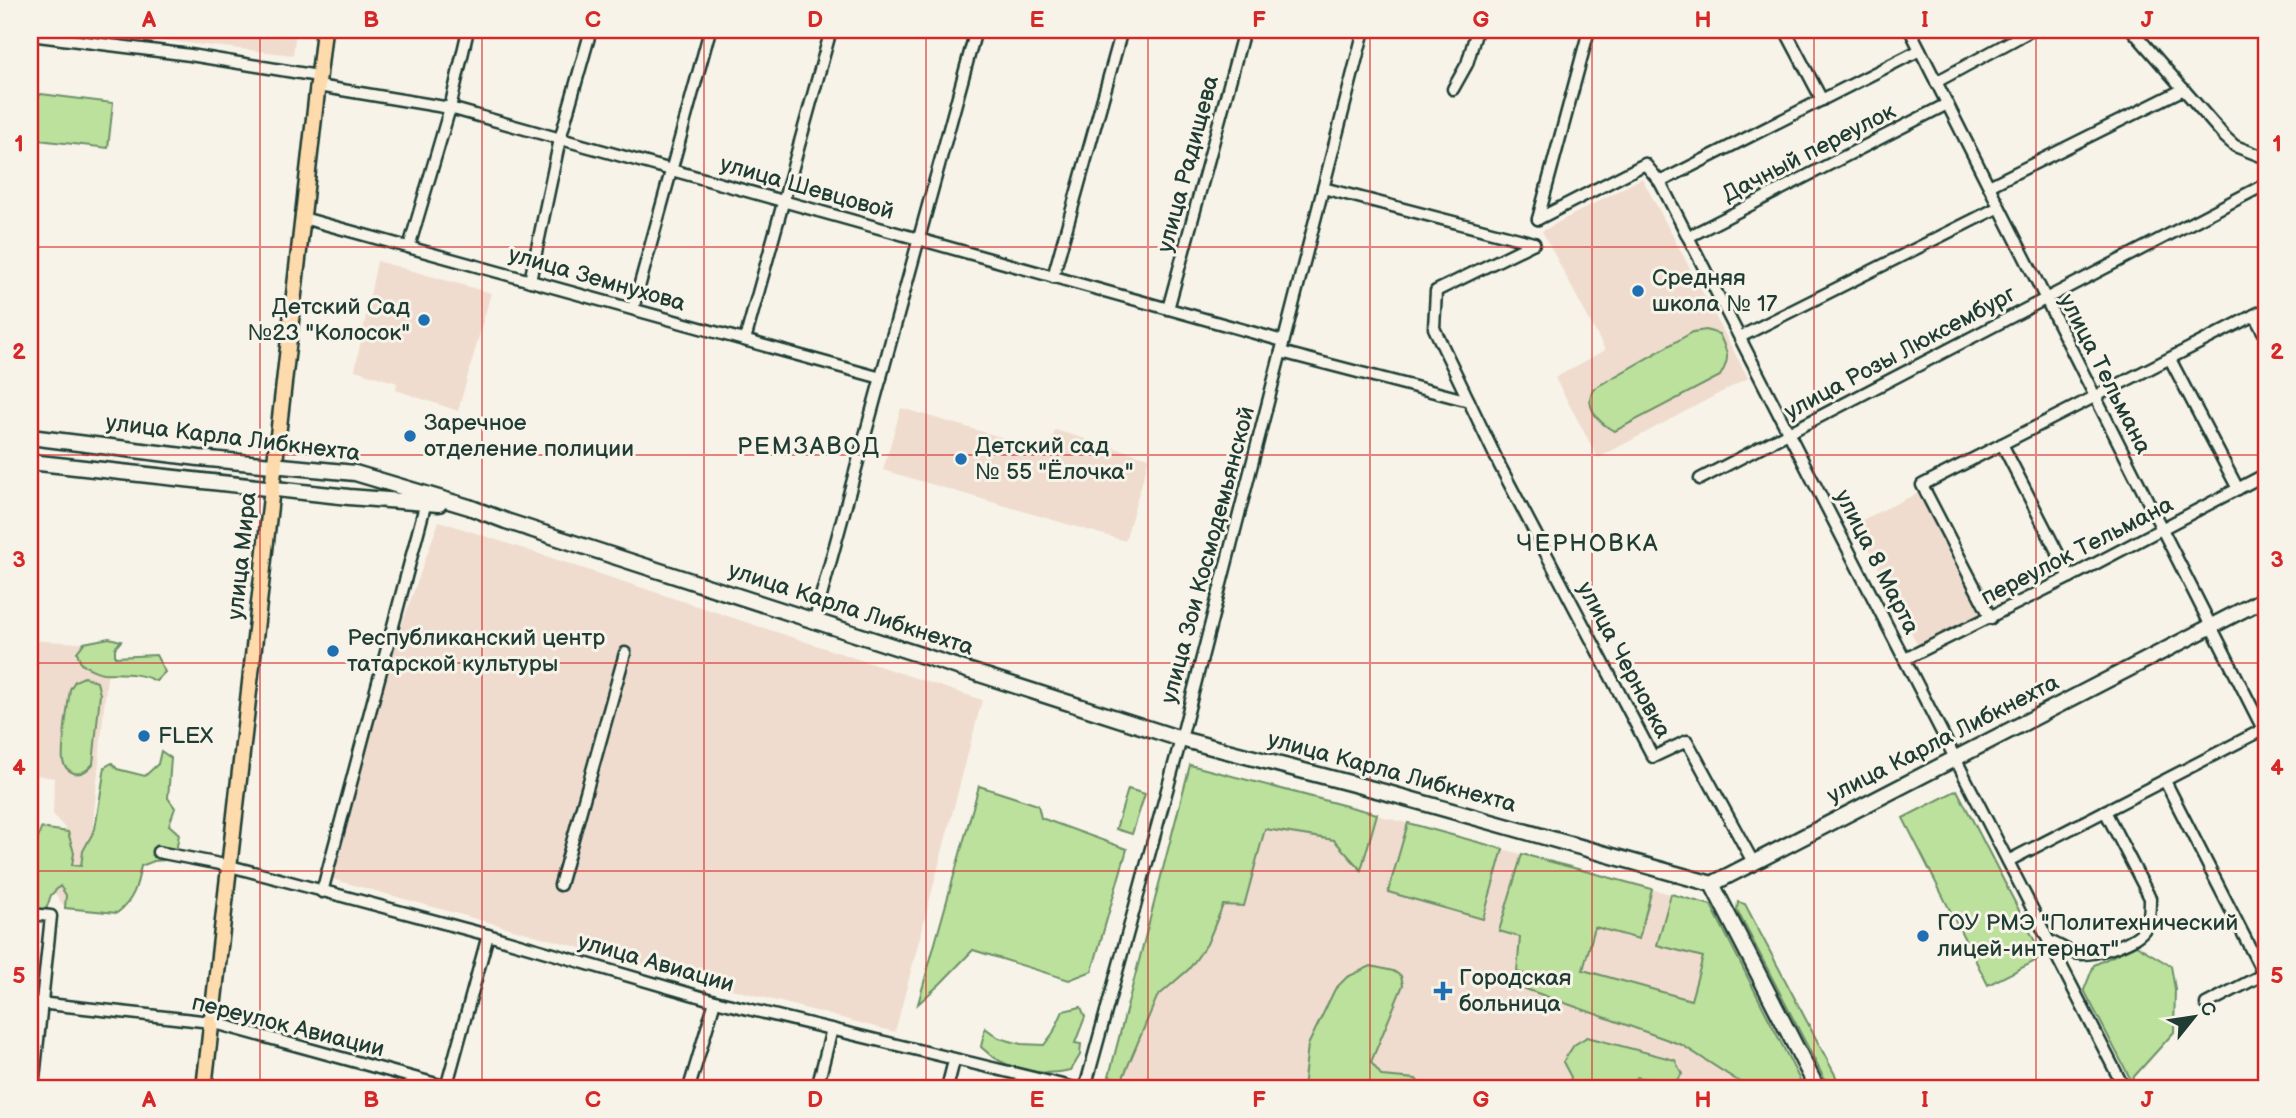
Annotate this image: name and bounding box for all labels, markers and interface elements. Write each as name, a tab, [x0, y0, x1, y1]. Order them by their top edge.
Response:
text: A	[141, 6, 157, 34]
text: B	[363, 6, 379, 34]
text: C	[585, 6, 601, 34]
text: D	[807, 6, 823, 34]
text: E	[1030, 6, 1045, 34]
text: F	[1252, 6, 1266, 34]
text: G	[1473, 6, 1490, 34]
text: H	[1694, 6, 1712, 34]
text: I	[1921, 6, 1929, 34]
text: J	[2141, 6, 2154, 34]
street label: улица Радищева	[1151, 72, 1225, 256]
street label: Дачный переулок	[1718, 97, 1901, 209]
text: 1	[14, 130, 24, 158]
text: 1	[2272, 130, 2282, 158]
street label: улица Шевцовой	[717, 150, 897, 226]
street label: улица Земнухова	[505, 240, 689, 318]
place label: Средняя школа № 17	[1652, 264, 1778, 318]
street label: улица Розы Люксембург	[1780, 280, 2020, 426]
marker: Средняя школа № 17	[1630, 283, 1646, 299]
street label: улица Тельмана	[2053, 289, 2158, 459]
place label: Детский Сад №23 "Колосок"	[247, 293, 410, 347]
marker: Детский Сад №23 "Колосок"	[416, 312, 432, 328]
text: 2	[12, 338, 26, 366]
text: 2	[2270, 338, 2284, 366]
street label: улица Зои Космодемьянской	[1155, 403, 1261, 707]
street label: улица Карла Либкнехта	[104, 408, 362, 468]
place label: Заречное отделение полиции	[424, 409, 634, 463]
marker: Заречное отделение полиции	[402, 428, 418, 444]
district label: РЕМЗАВОД	[737, 432, 881, 461]
place label: Детский сад № 55 "Ёлочка"	[975, 432, 1134, 486]
marker: Детский сад № 55 "Ёлочка"	[953, 451, 969, 467]
street label: улица 8 Марта	[1829, 485, 1926, 639]
street label: улица Мира	[221, 490, 263, 621]
street label: переулок Тельмана	[1976, 490, 2178, 612]
district label: ЧЕРНОВКА	[1516, 529, 1660, 558]
text: 3	[12, 546, 26, 574]
text: 3	[2270, 546, 2284, 574]
street label: улица Карла Либкнехта	[725, 556, 978, 662]
street label: улица Черновка	[1571, 577, 1677, 743]
place label: Республиканский центр татарской культуры	[347, 624, 605, 678]
marker: Республиканский центр татарской культуры	[325, 643, 341, 659]
street label: улица Карла Либкнехта	[1822, 668, 2064, 810]
place label: FLEX	[158, 722, 213, 750]
street label: улица Карла Либкнехта	[1265, 725, 1520, 819]
marker: FLEX	[136, 728, 152, 744]
text: 4	[12, 754, 26, 782]
text: 4	[2270, 754, 2284, 782]
place label: ГОУ РМЭ "Политехнический лицей-интернат"	[1937, 909, 2238, 963]
street label: улица Авиации	[575, 927, 737, 999]
marker: ГОУ РМЭ "Политехнический лицей-интернат"	[1915, 928, 1931, 944]
text: 5	[12, 962, 26, 990]
text: 5	[2270, 962, 2284, 990]
place label: Городская больница	[1459, 964, 1572, 1018]
marker: Городская больница	[1433, 981, 1453, 1001]
north arrow	[2160, 982, 2230, 1052]
street label: переулок Авиации	[189, 989, 387, 1063]
text: С	[2194, 998, 2221, 1021]
text: A	[141, 1086, 157, 1114]
text: B	[363, 1086, 379, 1114]
text: C	[585, 1086, 601, 1114]
text: D	[807, 1086, 823, 1114]
text: E	[1030, 1086, 1045, 1114]
text: F	[1252, 1086, 1266, 1114]
text: G	[1473, 1086, 1490, 1114]
text: H	[1694, 1086, 1712, 1114]
text: I	[1921, 1086, 1929, 1114]
text: J	[2141, 1086, 2154, 1114]

